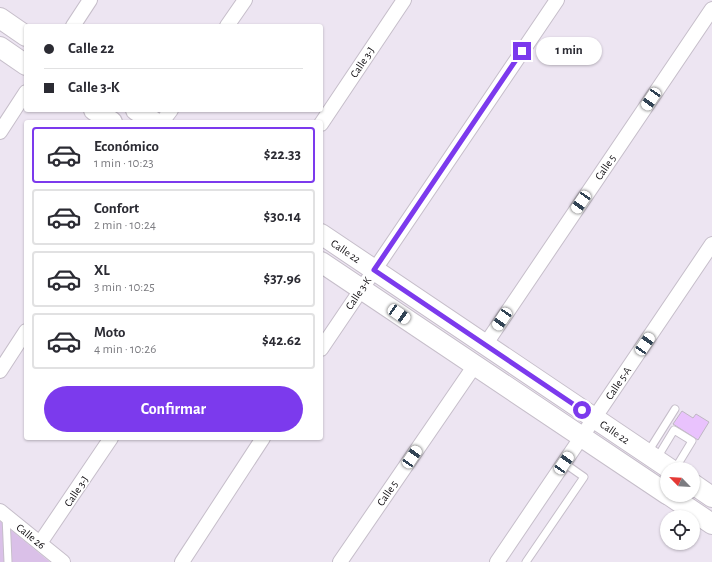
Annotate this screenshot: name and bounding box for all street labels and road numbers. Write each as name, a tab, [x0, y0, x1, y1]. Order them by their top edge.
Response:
street label: Calle 3-J	[348, 45, 377, 80]
street label: Calle 5	[593, 152, 618, 182]
street label: Calle 22	[329, 238, 363, 265]
street label: Calle 3-K	[344, 274, 374, 312]
street label: Calle 5-A	[604, 364, 634, 402]
street label: Calle 22	[598, 419, 632, 446]
street label: Calle 3-J	[62, 474, 91, 509]
street label: Calle 5	[375, 478, 400, 508]
street label: Calle 26	[14, 522, 47, 551]

